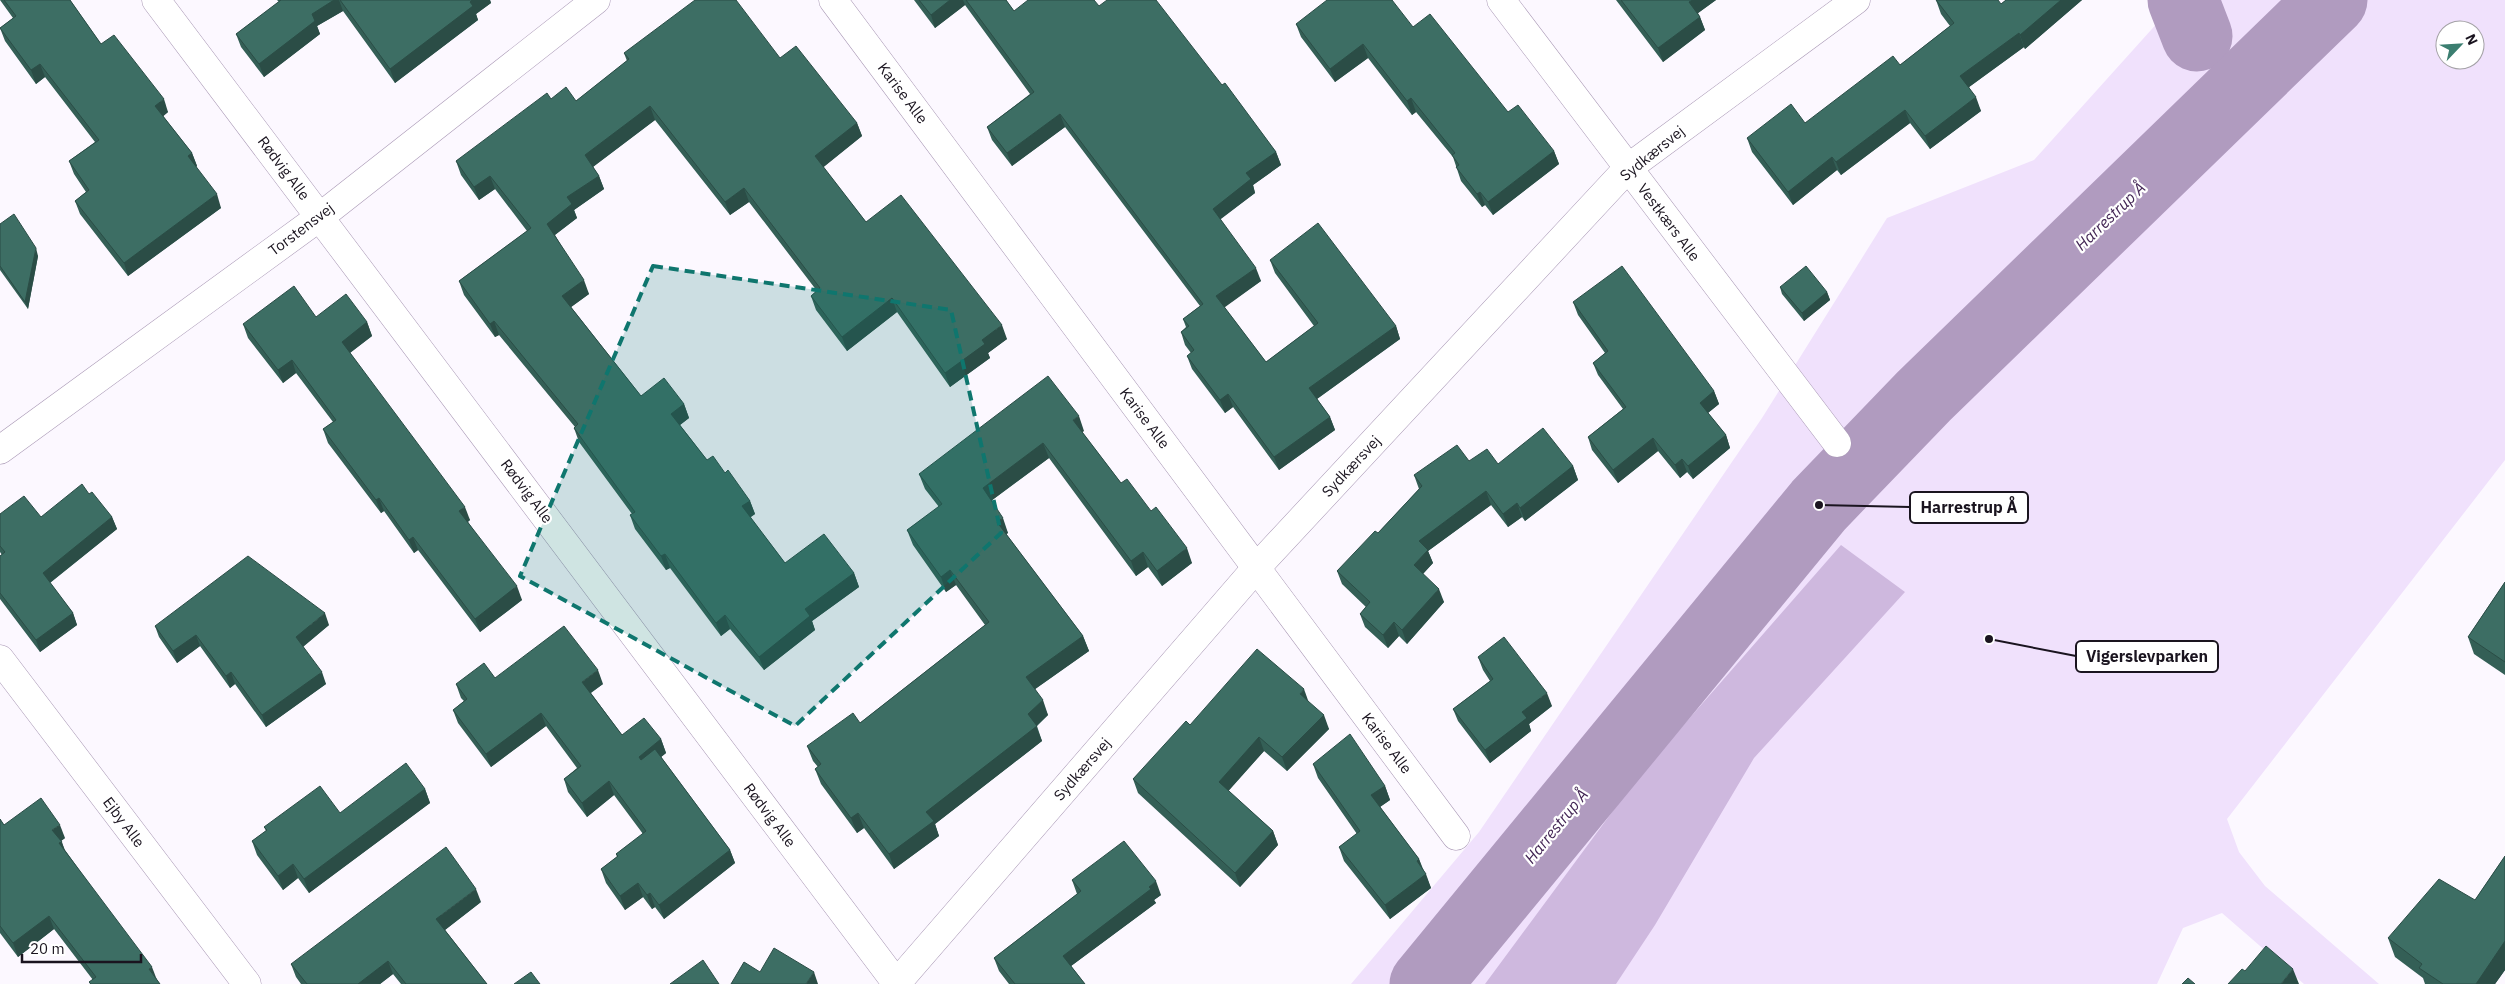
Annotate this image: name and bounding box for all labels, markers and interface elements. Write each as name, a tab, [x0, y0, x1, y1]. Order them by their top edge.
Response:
north arrow	[2435, 20, 2485, 70]
text: N	[2461, 31, 2482, 48]
street label: Karise Alle	[874, 59, 932, 127]
street label: Sydkærsvej	[1616, 121, 1688, 185]
street label: Rødvig Alle	[254, 132, 314, 204]
water label: Harrestrup Å	[2070, 177, 2149, 254]
street label: Vestkærs Alle	[1634, 179, 1704, 265]
street label: Torstensvej	[265, 198, 337, 260]
street label: Karise Alle	[1116, 384, 1174, 452]
street label: Sydkærsvej	[1318, 431, 1384, 501]
street label: Rødvig Alle	[497, 455, 557, 527]
callout: Harrestrup Å	[1910, 492, 2028, 523]
text: Harrestrup Å	[1920, 495, 2018, 517]
callout: Vigerslevparken	[2076, 641, 2218, 672]
text: Vigerslevparken	[2086, 646, 2208, 666]
street label: Karise Alle	[1358, 709, 1416, 777]
street label: Sydkærsvej	[1049, 734, 1115, 804]
street label: Rødvig Alle	[740, 779, 800, 851]
water label: Harrestrup Å	[1519, 784, 1592, 867]
street label: Ejby Alle	[99, 793, 149, 851]
scale bar	[22, 932, 141, 964]
text: 20 m	[30, 939, 65, 958]

